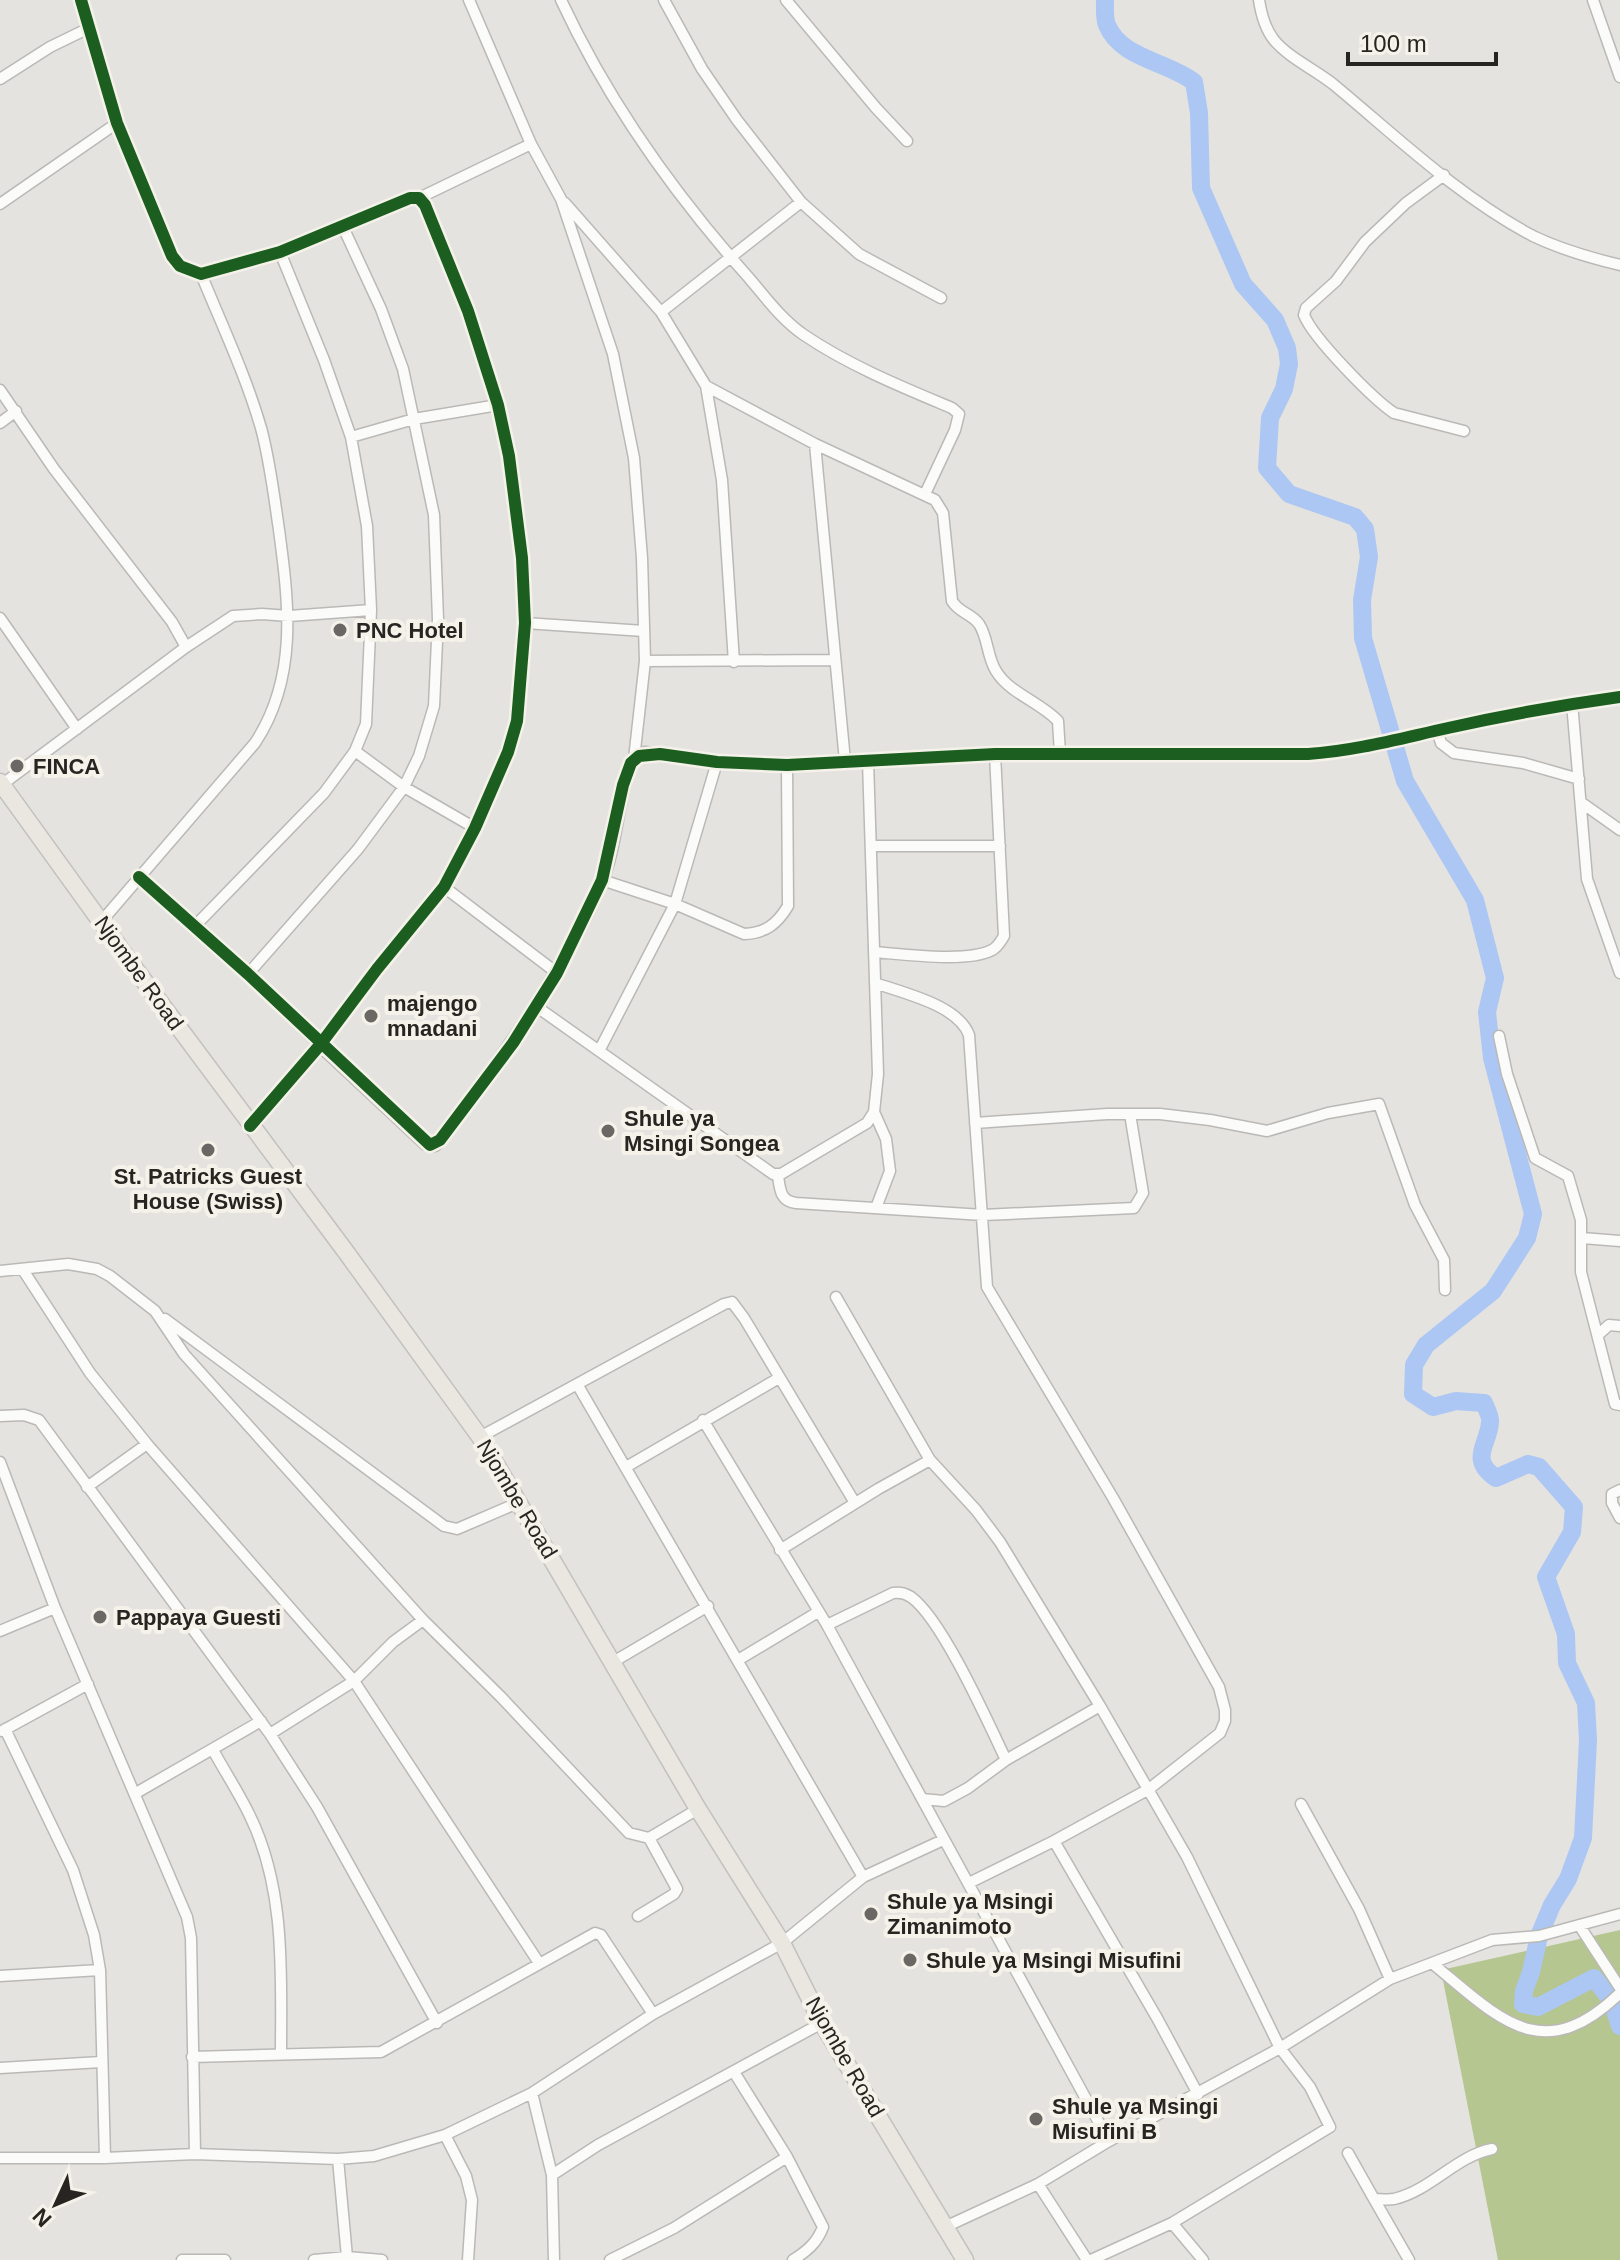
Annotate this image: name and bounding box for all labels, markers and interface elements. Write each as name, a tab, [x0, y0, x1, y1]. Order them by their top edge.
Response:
scale bar	[1348, 16, 1496, 66]
text: 100 m	[1360, 30, 1427, 57]
place label: PNC Hotel	[356, 618, 464, 643]
marker: PNC Hotel	[331, 621, 349, 639]
place label: FINCA	[33, 754, 100, 779]
marker: FINCA	[8, 757, 26, 775]
street label: Njombe Road	[89, 911, 189, 1035]
place label: majengo mnadani	[387, 991, 477, 1041]
marker: majengo mnadani	[362, 1007, 380, 1025]
place label: Shule ya Msingi Songea	[624, 1106, 780, 1156]
marker: Shule ya Msingi Songea	[599, 1122, 617, 1140]
marker: St. Patricks Guest House (Swiss)	[199, 1141, 217, 1159]
place label: St. Patricks Guest House (Swiss)	[114, 1164, 303, 1214]
street label: Njombe Road	[472, 1435, 562, 1563]
place label: Pappaya Guesti	[116, 1605, 281, 1630]
marker: Pappaya Guesti	[91, 1608, 109, 1626]
place label: Shule ya Msingi Zimanimoto	[887, 1889, 1053, 1939]
marker: Shule ya Msingi Zimanimoto	[862, 1905, 880, 1923]
place label: Shule ya Msingi Misufini	[926, 1948, 1181, 1973]
marker: Shule ya Msingi Misufini	[901, 1951, 919, 1969]
street label: Njombe Road	[801, 1993, 889, 2121]
place label: Shule ya Msingi Misufini B	[1052, 2094, 1218, 2144]
marker: Shule ya Msingi Misufini B	[1027, 2110, 1045, 2128]
north arrow	[16, 2164, 96, 2244]
text: N	[27, 2203, 56, 2232]

